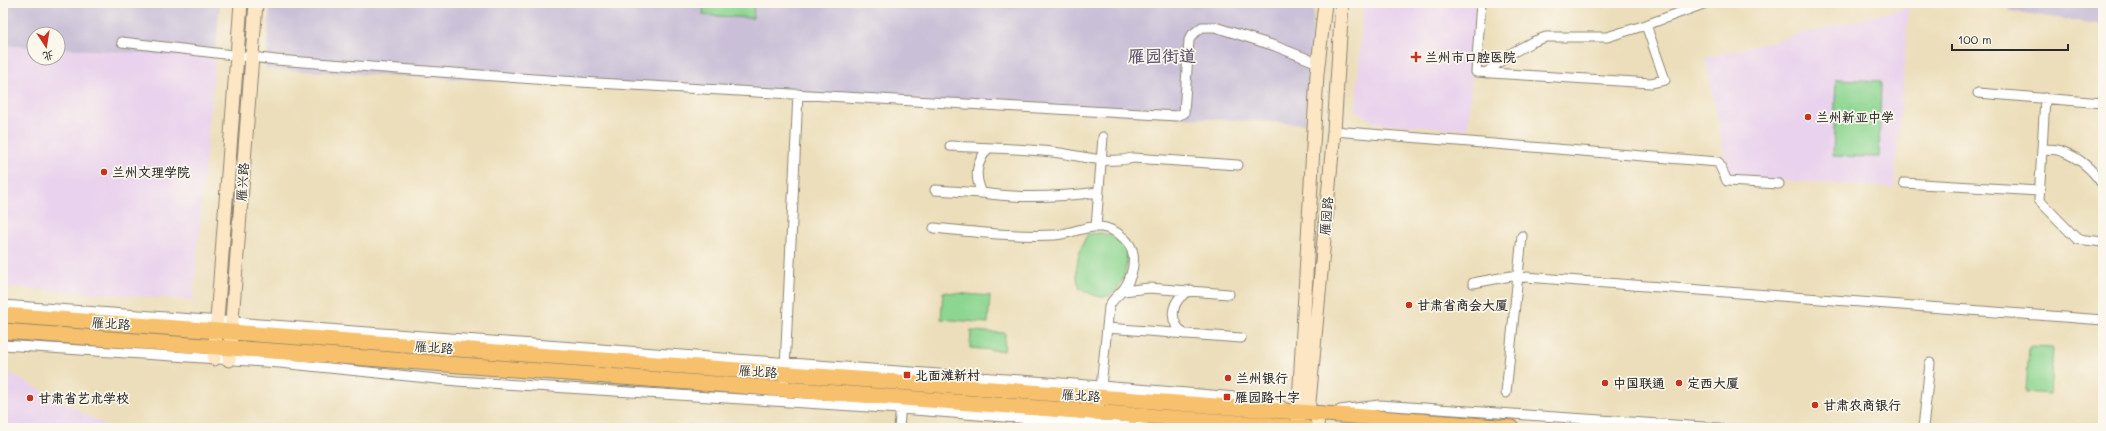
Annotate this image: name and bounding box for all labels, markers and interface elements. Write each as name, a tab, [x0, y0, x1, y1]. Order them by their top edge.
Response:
north arrow	[26, 26, 66, 66]
scale bar	[1952, 26, 2068, 52]
text: 100 m	[1958, 31, 1992, 47]
district label: 雁园街道	[1128, 44, 1196, 66]
text: 北	[41, 48, 55, 65]
place label: 兰州市口腔医院	[1425, 48, 1516, 65]
marker: 兰州市口腔医院	[1410, 51, 1422, 63]
place label: 兰州新亚中学	[1816, 108, 1894, 125]
marker: 兰州新亚中学	[1803, 112, 1813, 122]
street label: 雁兴路	[232, 162, 251, 202]
place label: 兰州文理学院	[112, 163, 190, 180]
marker: 兰州文理学院	[99, 167, 109, 177]
street label: 雁园路	[1315, 196, 1336, 236]
place label: 甘肃省商会大厦	[1417, 296, 1508, 313]
marker: 甘肃省商会大厦	[1404, 300, 1414, 310]
street label: 雁北路	[91, 313, 131, 332]
street label: 雁北路	[414, 337, 454, 356]
street label: 雁北路	[738, 361, 778, 380]
place label: 北面滩新村	[915, 366, 980, 383]
place label: 兰州银行	[1236, 369, 1288, 386]
marker: 北面滩新村	[902, 370, 912, 380]
marker: 兰州银行	[1223, 373, 1233, 383]
place label: 中国联通	[1613, 374, 1665, 391]
place label: 定西大厦	[1687, 374, 1739, 391]
marker: 中国联通	[1600, 378, 1610, 388]
marker: 定西大厦	[1674, 378, 1684, 388]
street label: 雁北路	[1061, 385, 1101, 404]
place label: 雁园路十字	[1235, 388, 1300, 405]
place label: 甘肃省艺术学校	[38, 389, 129, 406]
marker: 雁园路十字	[1222, 392, 1232, 402]
marker: 甘肃省艺术学校	[25, 393, 35, 403]
place label: 甘肃农商银行	[1823, 396, 1901, 413]
marker: 甘肃农商银行	[1810, 400, 1820, 410]

